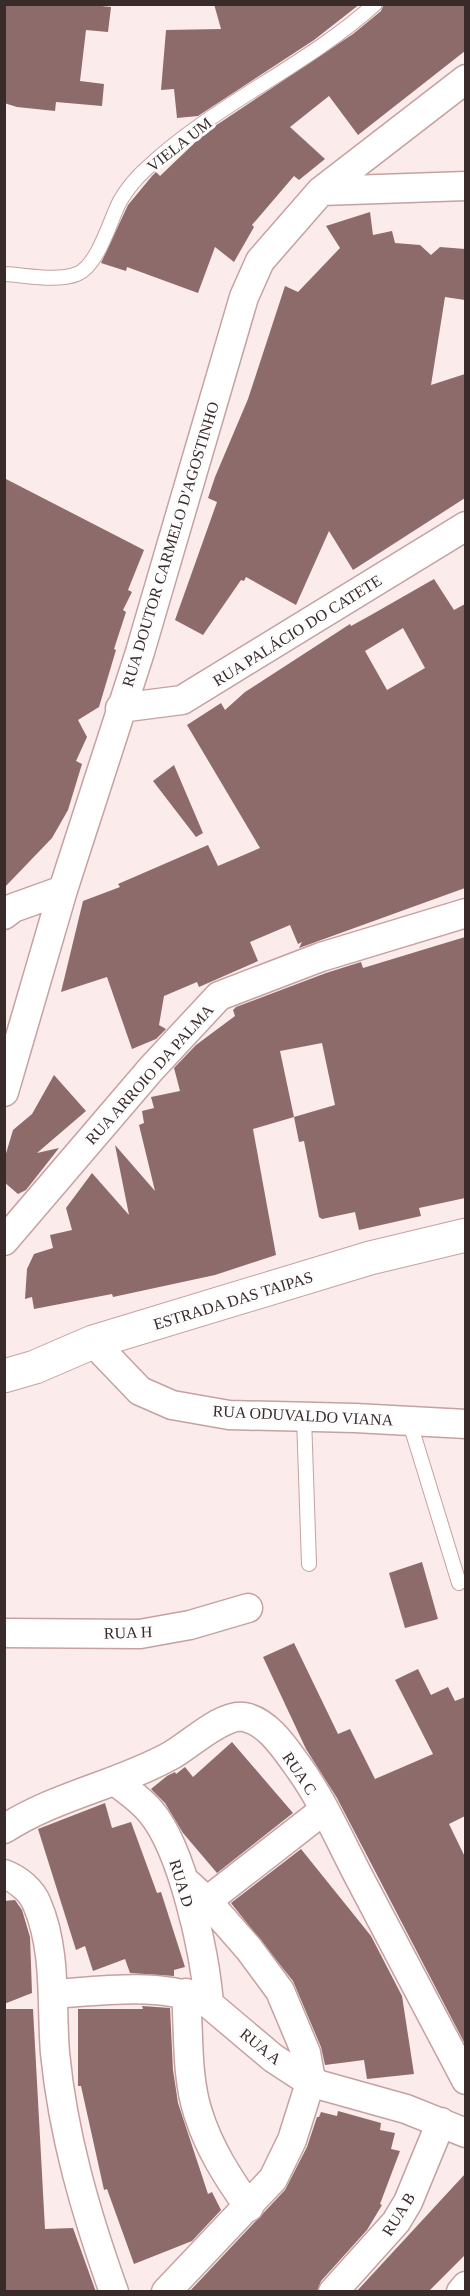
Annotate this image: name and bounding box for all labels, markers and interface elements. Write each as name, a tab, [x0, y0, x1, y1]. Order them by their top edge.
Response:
street label: VIELA UM	[144, 114, 215, 175]
street label: RUA DOUTOR CARMELO D'AGOSTINHO	[119, 400, 222, 689]
street label: RUA PALÁCIO DO CATETE	[209, 571, 385, 689]
street label: RUA ARROIO DA PALMA	[82, 1001, 217, 1148]
street label: ESTRADA DAS TAIPAS	[151, 1268, 315, 1333]
street label: RUA ODUVALDO VIANA	[212, 1402, 394, 1429]
street label: RUA H	[104, 1623, 153, 1642]
street label: RUA C	[279, 1749, 320, 1798]
street label: RUA D	[166, 1857, 197, 1909]
street label: RUA A	[237, 2025, 285, 2068]
street label: RUA B	[379, 2190, 418, 2239]

